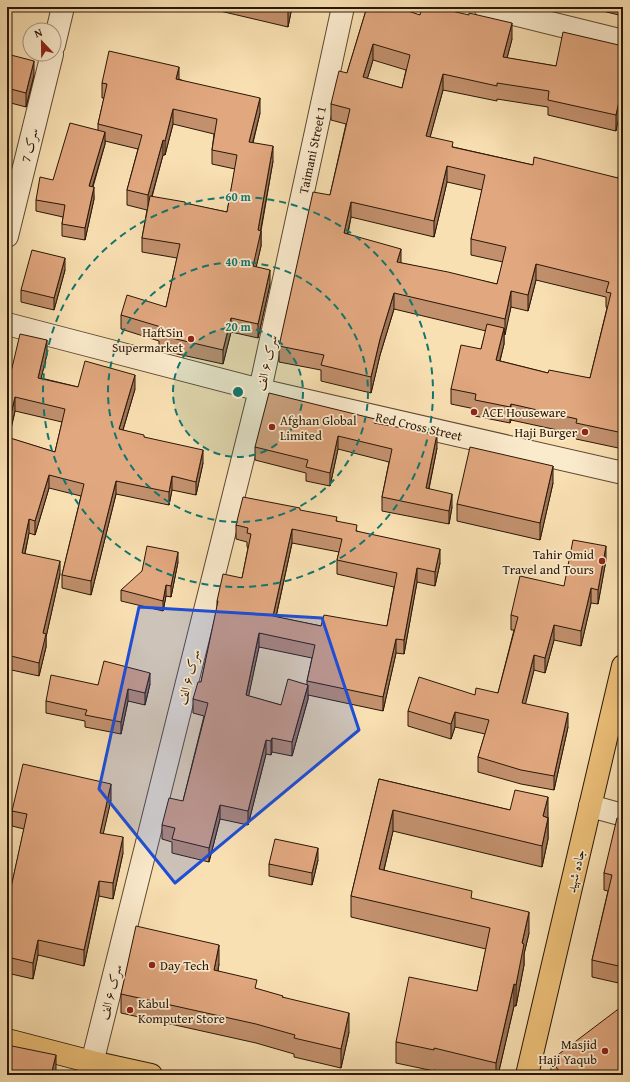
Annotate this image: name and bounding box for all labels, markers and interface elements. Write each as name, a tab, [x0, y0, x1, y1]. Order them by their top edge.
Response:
north arrow	[22, 22, 62, 62]
text: N	[32, 24, 45, 42]
street label: Taimani Street 1	[294, 105, 331, 196]
street label: سرک 7	[16, 126, 43, 164]
text: 60 m	[225, 188, 251, 205]
text: 40 m	[225, 253, 251, 270]
text: 20 m	[225, 318, 251, 335]
place label: HaftSin Supermarket	[112, 323, 184, 357]
street label: سرک ۶ الف	[251, 333, 282, 393]
marker: HaftSin Supermarket	[186, 334, 196, 344]
centre of rings	[231, 385, 245, 399]
place label: ACE Houseware	[482, 403, 566, 422]
street label: Red Cross Street	[374, 407, 464, 446]
marker: ACE Houseware	[469, 407, 479, 417]
place label: Afghan Global Limited	[280, 411, 357, 445]
marker: Afghan Global Limited	[267, 422, 277, 432]
place label: Haji Burger	[515, 423, 578, 442]
marker: Haji Burger	[580, 427, 590, 437]
place label: Tahir Omid Travel and Tours	[503, 545, 594, 579]
marker: Tahir Omid Travel and Tours	[597, 556, 607, 566]
street label: سرک ۶ الف	[172, 647, 205, 707]
street label: جاده شهید	[561, 847, 590, 895]
place label: Day Tech	[160, 956, 210, 975]
marker: Day Tech	[147, 960, 157, 970]
street label: سرک ۶ الف	[94, 962, 127, 1022]
place label: Kabul Komputer Store	[138, 994, 225, 1028]
marker: Kabul Komputer Store	[125, 1005, 135, 1015]
place label: Masjid Haji Yaqub	[538, 1035, 597, 1069]
marker: Masjid Haji Yaqub	[600, 1046, 610, 1056]

